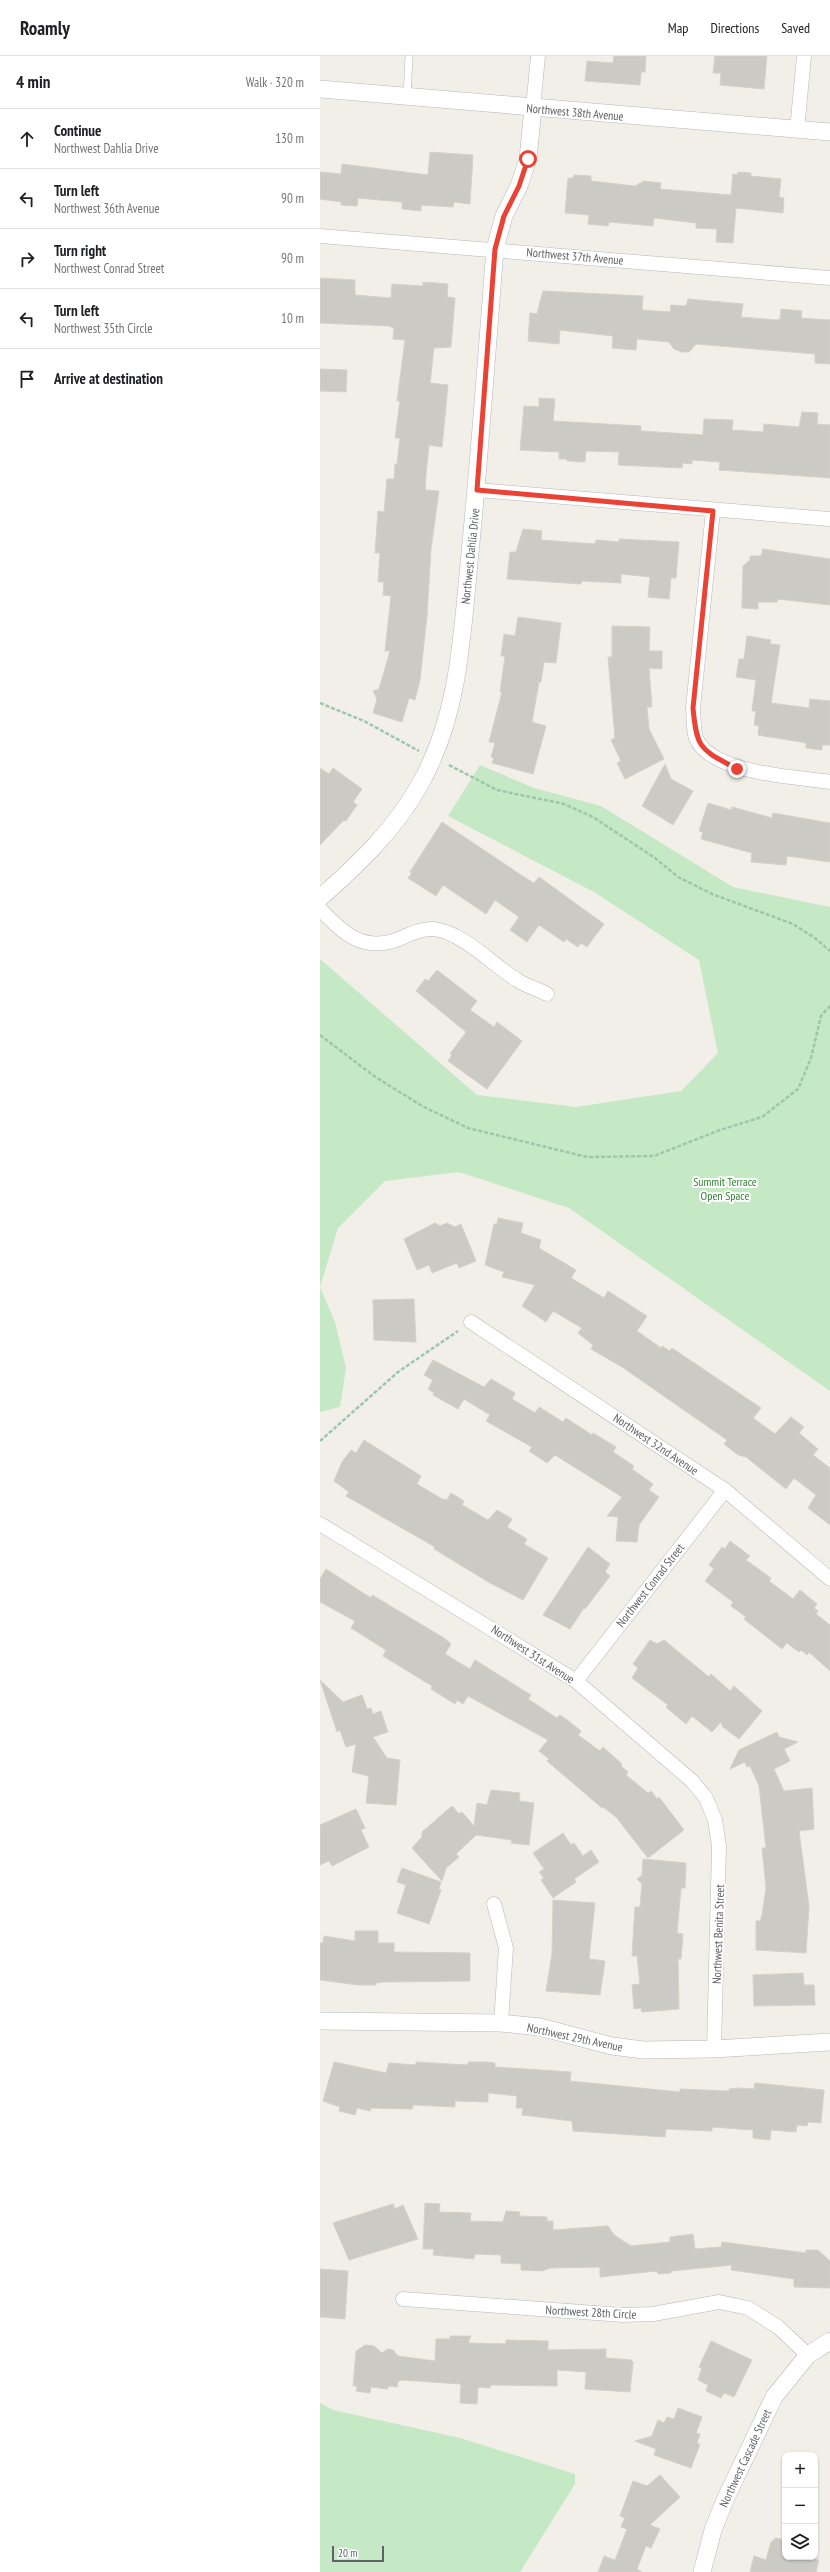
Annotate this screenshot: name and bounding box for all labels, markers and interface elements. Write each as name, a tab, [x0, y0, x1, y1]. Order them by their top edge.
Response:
text: Roamly	[20, 16, 70, 40]
text: Map	[668, 19, 688, 37]
text: Directions	[710, 19, 759, 37]
text: Saved	[781, 19, 810, 37]
text: 4 min	[16, 71, 50, 93]
text: Walk · 320 m	[246, 74, 304, 91]
street label: Northwest 38th Avenue	[526, 100, 624, 124]
text: Continue	[54, 121, 101, 140]
icon: ahead	[16, 128, 38, 150]
text: 130 m	[275, 130, 304, 147]
text: Northwest Dahlia Drive	[54, 140, 159, 157]
route start	[519, 150, 537, 168]
text: Turn left	[54, 181, 99, 200]
icon: left	[16, 188, 38, 210]
text: 90 m	[281, 190, 304, 207]
text: Northwest 36th Avenue	[54, 200, 160, 217]
text: Turn right	[54, 241, 106, 260]
street label: Northwest 37th Avenue	[526, 244, 624, 268]
icon: right	[16, 248, 38, 270]
text: 90 m	[281, 250, 304, 267]
text: Northwest Conrad Street	[54, 260, 164, 277]
text: Turn left	[54, 301, 99, 320]
icon: left	[16, 308, 38, 330]
text: 10 m	[281, 310, 304, 327]
text: Northwest 35th Circle	[54, 320, 153, 337]
icon: arrive	[16, 368, 38, 390]
text: Arrive at destination	[54, 369, 163, 388]
street label: Northwest Dahlia Drive	[457, 507, 483, 605]
route end	[728, 760, 746, 778]
park label: Summit Terrace Open Space	[693, 1174, 757, 1203]
street label: Northwest 32nd Avenue	[611, 1410, 701, 1478]
street label: Northwest Conrad Street	[613, 1540, 688, 1630]
street label: Northwest 31st Avenue	[489, 1621, 578, 1687]
street label: Northwest Benita Street	[709, 1883, 727, 1984]
street label: Northwest 29th Avenue	[526, 2020, 624, 2054]
street label: Northwest 28th Circle	[545, 2302, 637, 2322]
street label: Northwest Cascade Street	[716, 2406, 775, 2509]
map controls	[782, 2452, 818, 2560]
button: +	[782, 2452, 818, 2488]
button: −	[782, 2488, 818, 2524]
button: layers	[782, 2524, 818, 2560]
scale bar	[332, 2544, 384, 2563]
text: 20 m	[338, 2546, 357, 2560]

